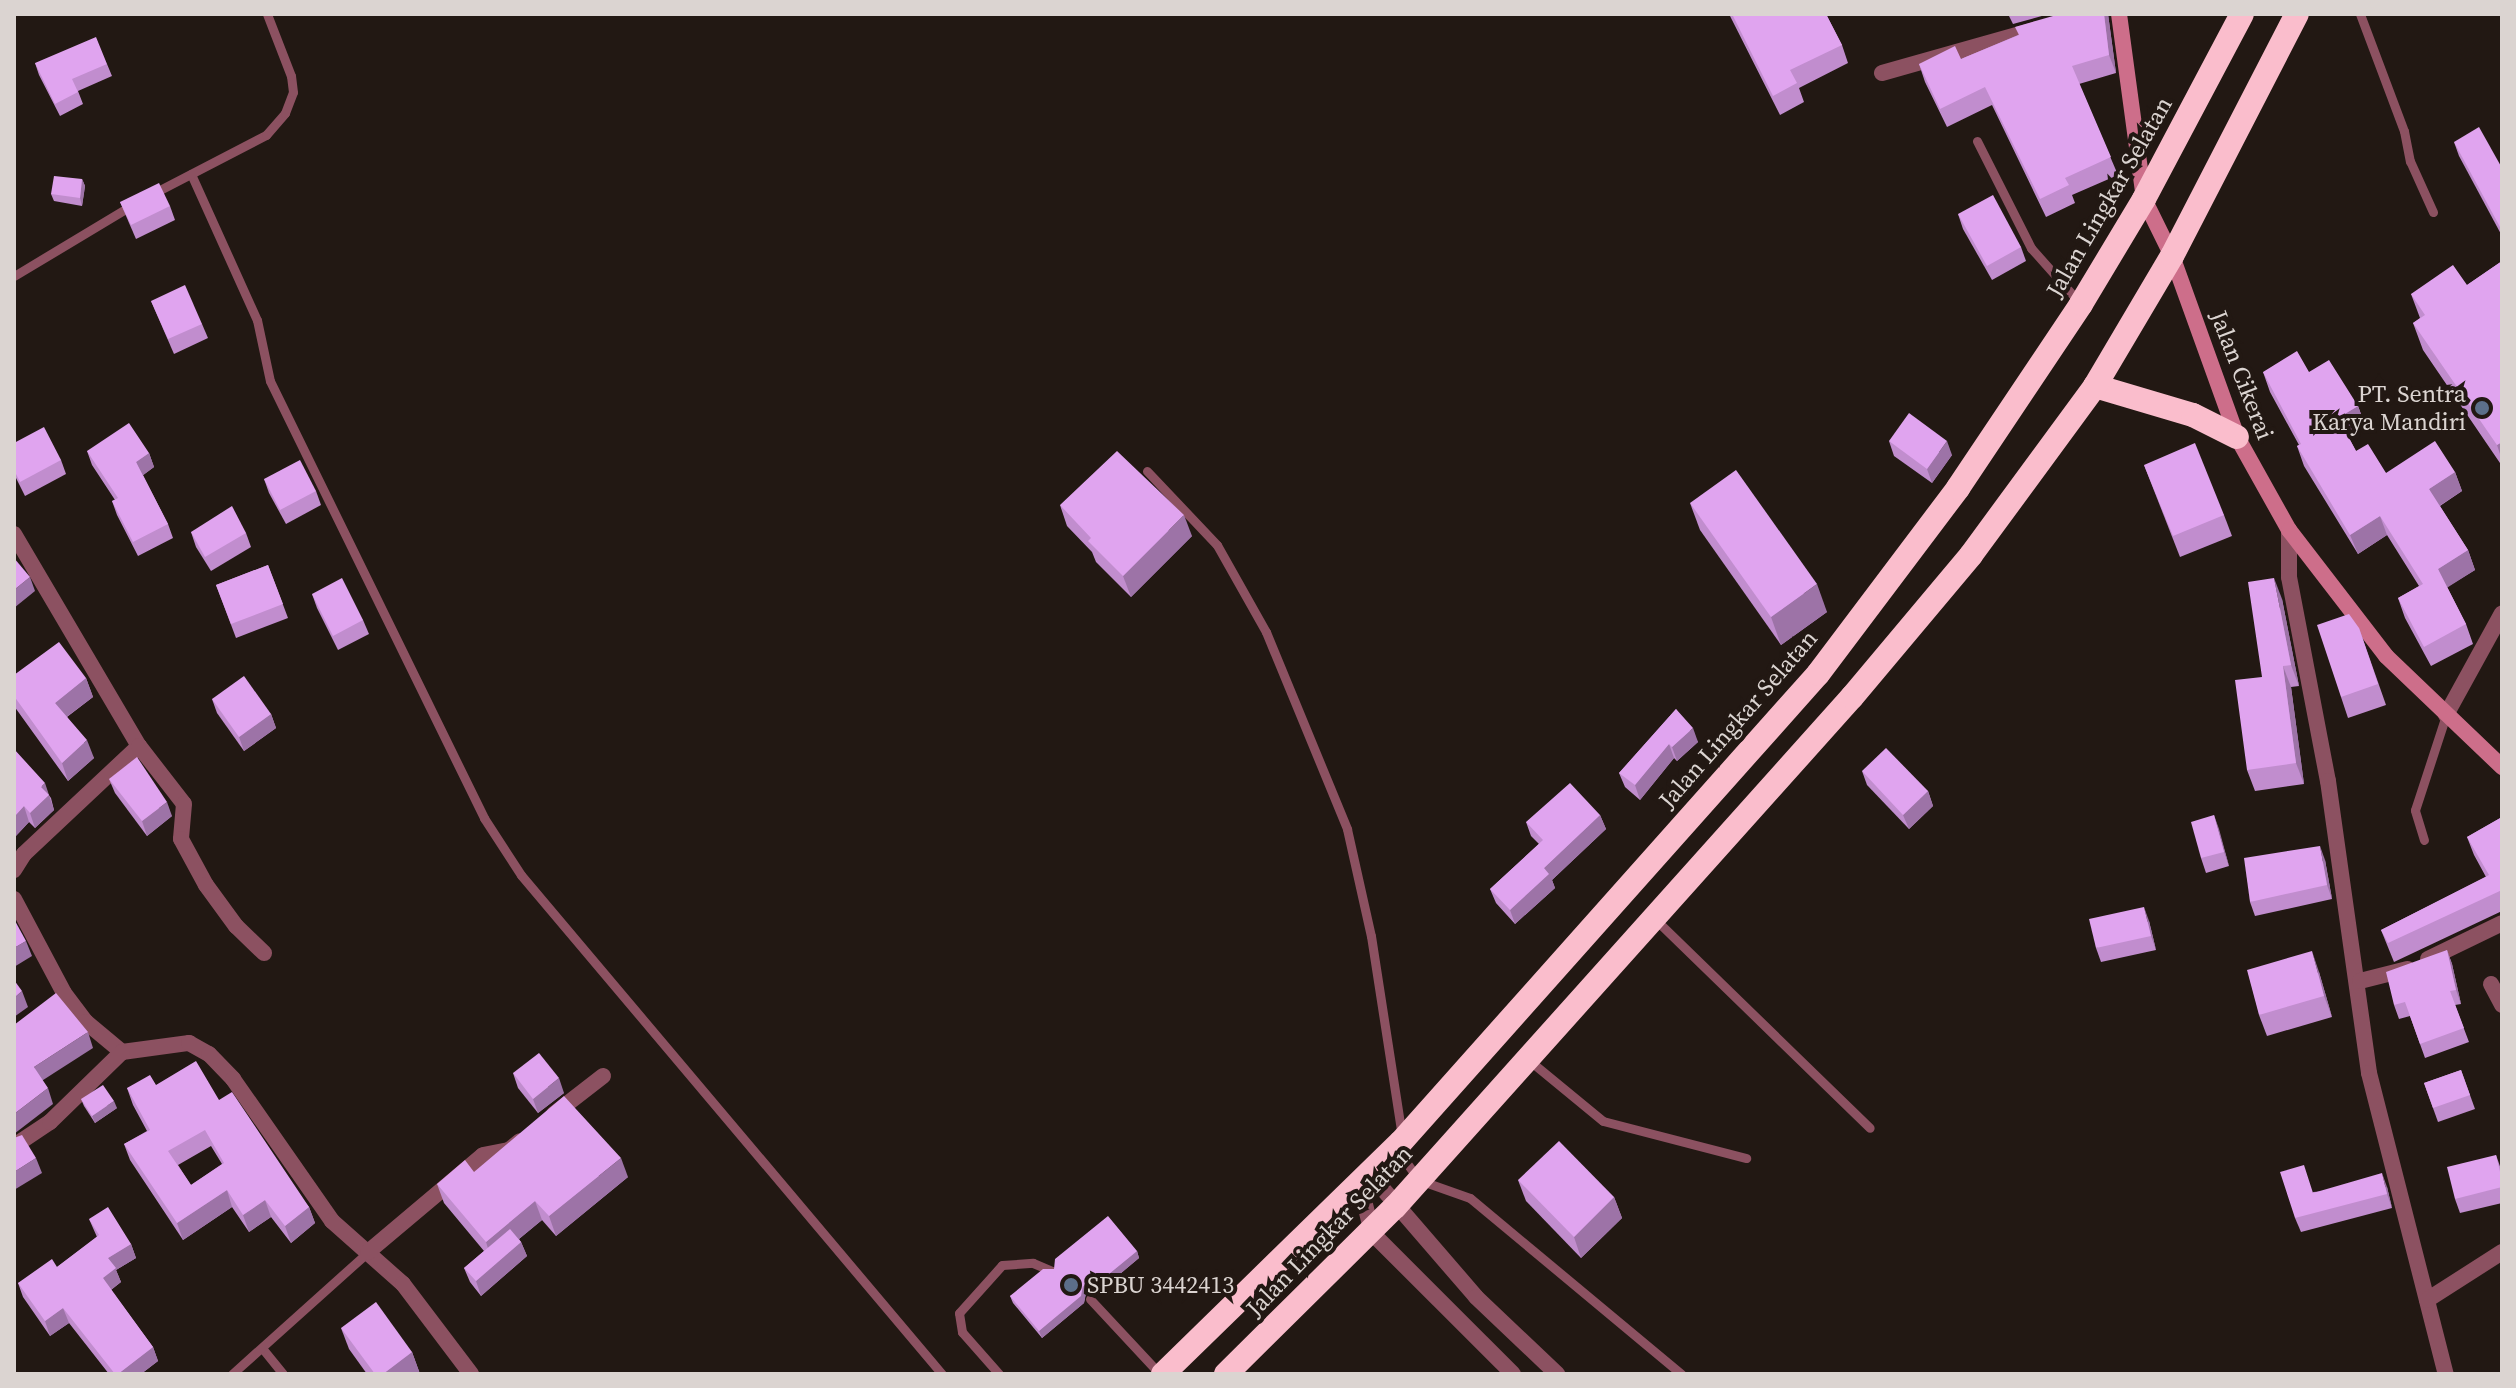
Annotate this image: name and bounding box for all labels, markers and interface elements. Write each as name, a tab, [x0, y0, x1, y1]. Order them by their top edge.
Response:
street label: Jalan Lingkar Selatan	[2040, 92, 2178, 302]
street label: Jalan Cikerai	[2204, 306, 2280, 444]
place label: PT. Sentra Karya Mandiri	[2312, 380, 2466, 436]
marker: PT. Sentra Karya Mandiri	[2473, 399, 2491, 417]
street label: Jalan Lingkar Selatan	[1653, 624, 1823, 814]
street label: Jalan Lingkar Selatan	[1240, 1139, 1418, 1323]
place label: SPBU 3442413	[1087, 1271, 1234, 1299]
marker: SPBU 3442413	[1062, 1276, 1080, 1294]

